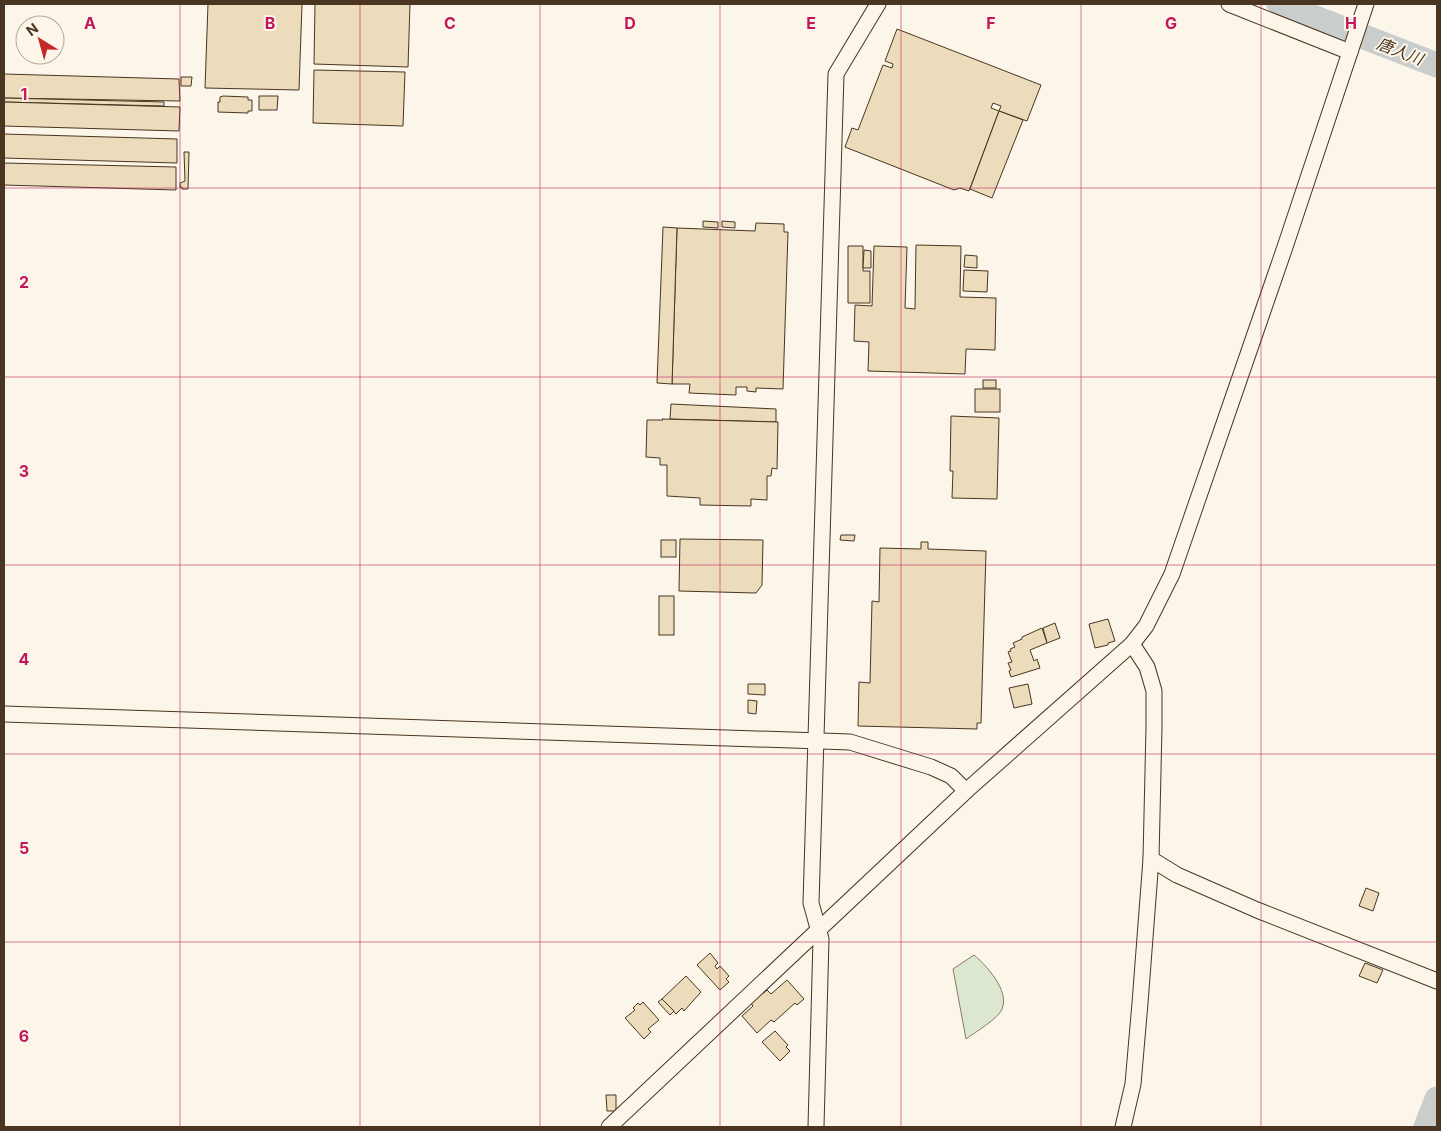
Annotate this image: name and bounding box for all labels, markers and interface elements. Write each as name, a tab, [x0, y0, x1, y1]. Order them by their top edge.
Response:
text: A	[84, 13, 96, 33]
text: B	[265, 13, 275, 33]
text: C	[444, 13, 456, 33]
text: D	[624, 13, 636, 33]
text: E	[806, 13, 816, 33]
text: F	[986, 13, 996, 33]
text: G	[1165, 13, 1177, 33]
text: H	[1345, 13, 1357, 33]
north arrow	[15, 15, 65, 65]
text: N	[22, 19, 41, 39]
water label: 唐人川	[1374, 33, 1428, 70]
text: 1	[21, 84, 27, 104]
text: 2	[19, 272, 29, 292]
text: 3	[19, 461, 29, 481]
text: 4	[19, 649, 30, 669]
text: 5	[19, 838, 29, 858]
text: 6	[19, 1026, 29, 1046]

